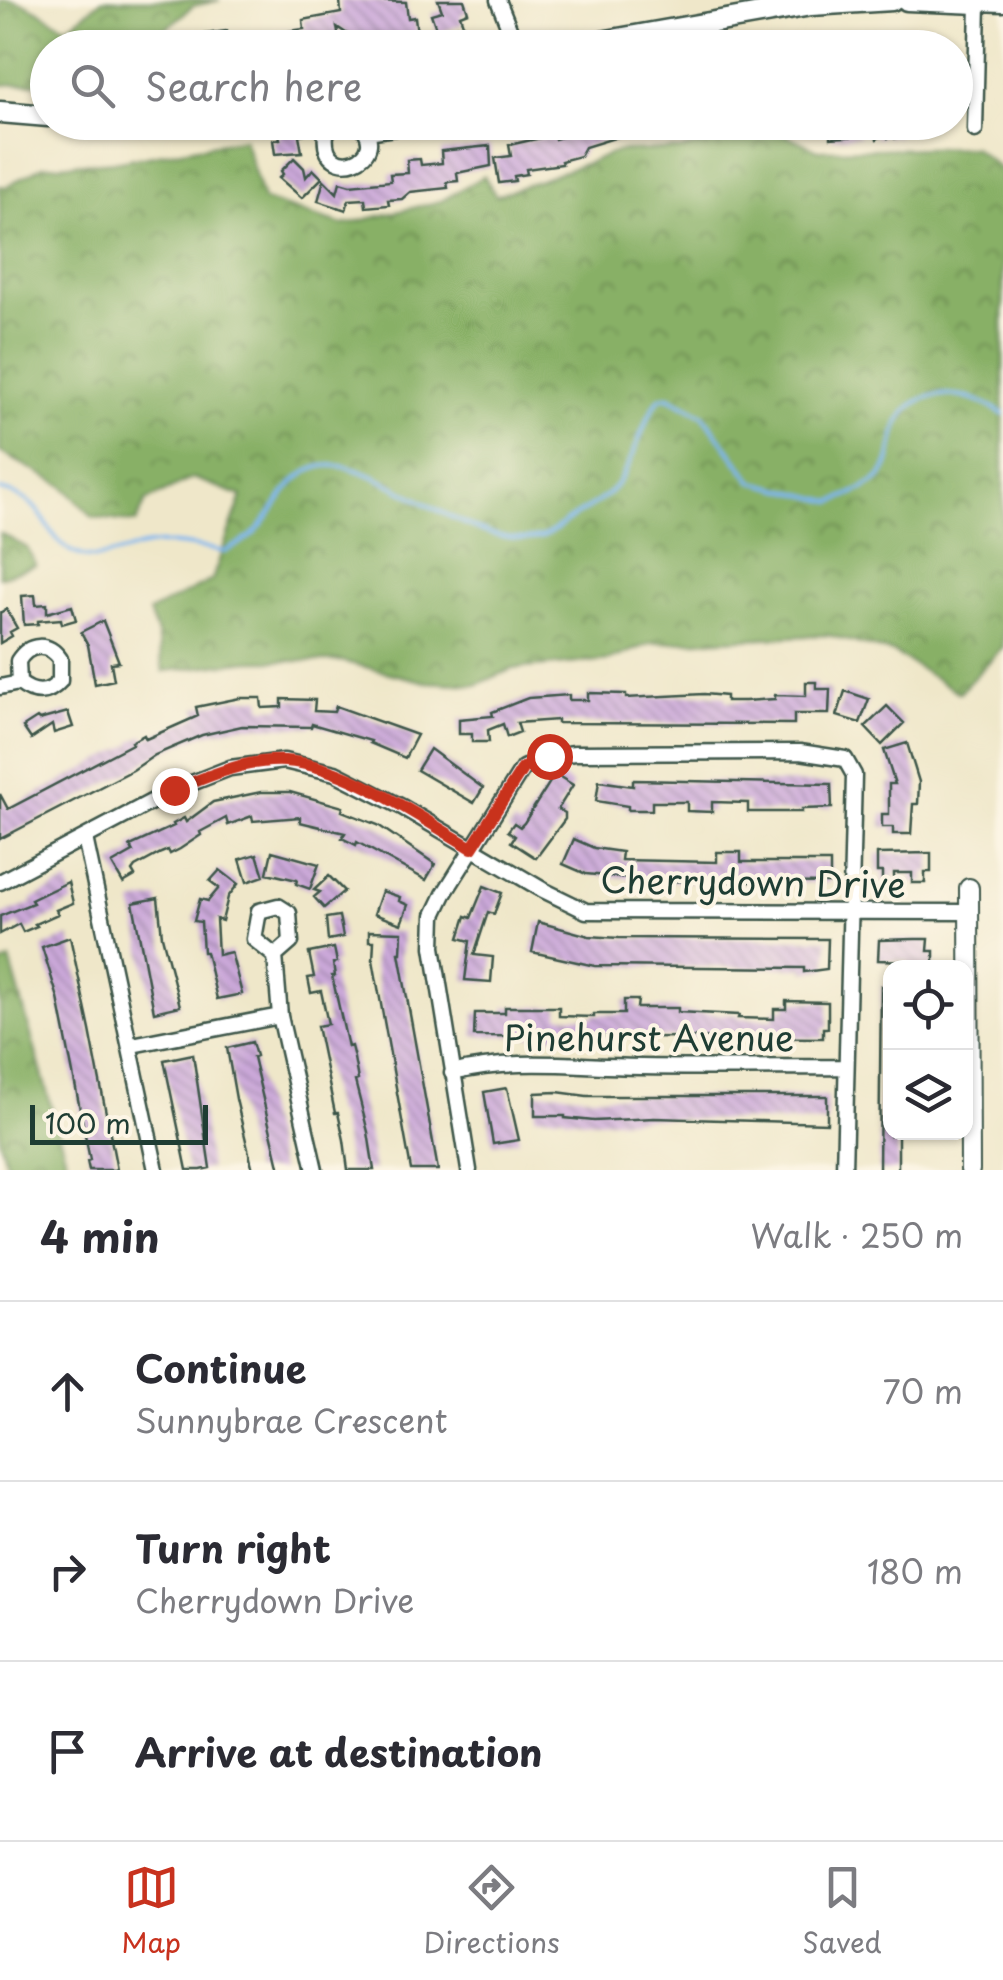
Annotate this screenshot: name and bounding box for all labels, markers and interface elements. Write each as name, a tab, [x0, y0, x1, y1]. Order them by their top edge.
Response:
search box	[30, 30, 973, 140]
text: Search here	[145, 57, 362, 114]
icon: search	[65, 58, 120, 113]
route start	[527, 734, 573, 780]
route end	[152, 768, 198, 814]
street label: Cherrydown Drive	[600, 852, 906, 910]
map controls	[883, 960, 973, 1140]
button: locate	[883, 960, 973, 1050]
street label: Pinehurst Avenue	[504, 1010, 794, 1063]
button: layers	[883, 1050, 973, 1140]
scale bar	[30, 1100, 208, 1144]
text: 100 m	[45, 1101, 131, 1144]
text: 4 min	[40, 1204, 160, 1267]
text: Walk · 250 m	[750, 1211, 963, 1259]
text: Continue	[135, 1339, 306, 1396]
icon: ahead	[40, 1364, 95, 1419]
text: 70 m	[883, 1367, 963, 1415]
text: Sunnybrae Crescent	[135, 1396, 448, 1444]
text: Turn right	[135, 1519, 331, 1576]
icon: right	[40, 1544, 95, 1599]
text: 180 m	[867, 1547, 963, 1595]
text: Cherrydown Drive	[135, 1576, 414, 1624]
text: Arrive at destination	[135, 1723, 543, 1780]
icon: arrive	[40, 1724, 95, 1779]
tab: Map	[121, 1860, 181, 1963]
tab: Directions	[424, 1860, 560, 1963]
tab: Saved	[802, 1860, 882, 1963]

